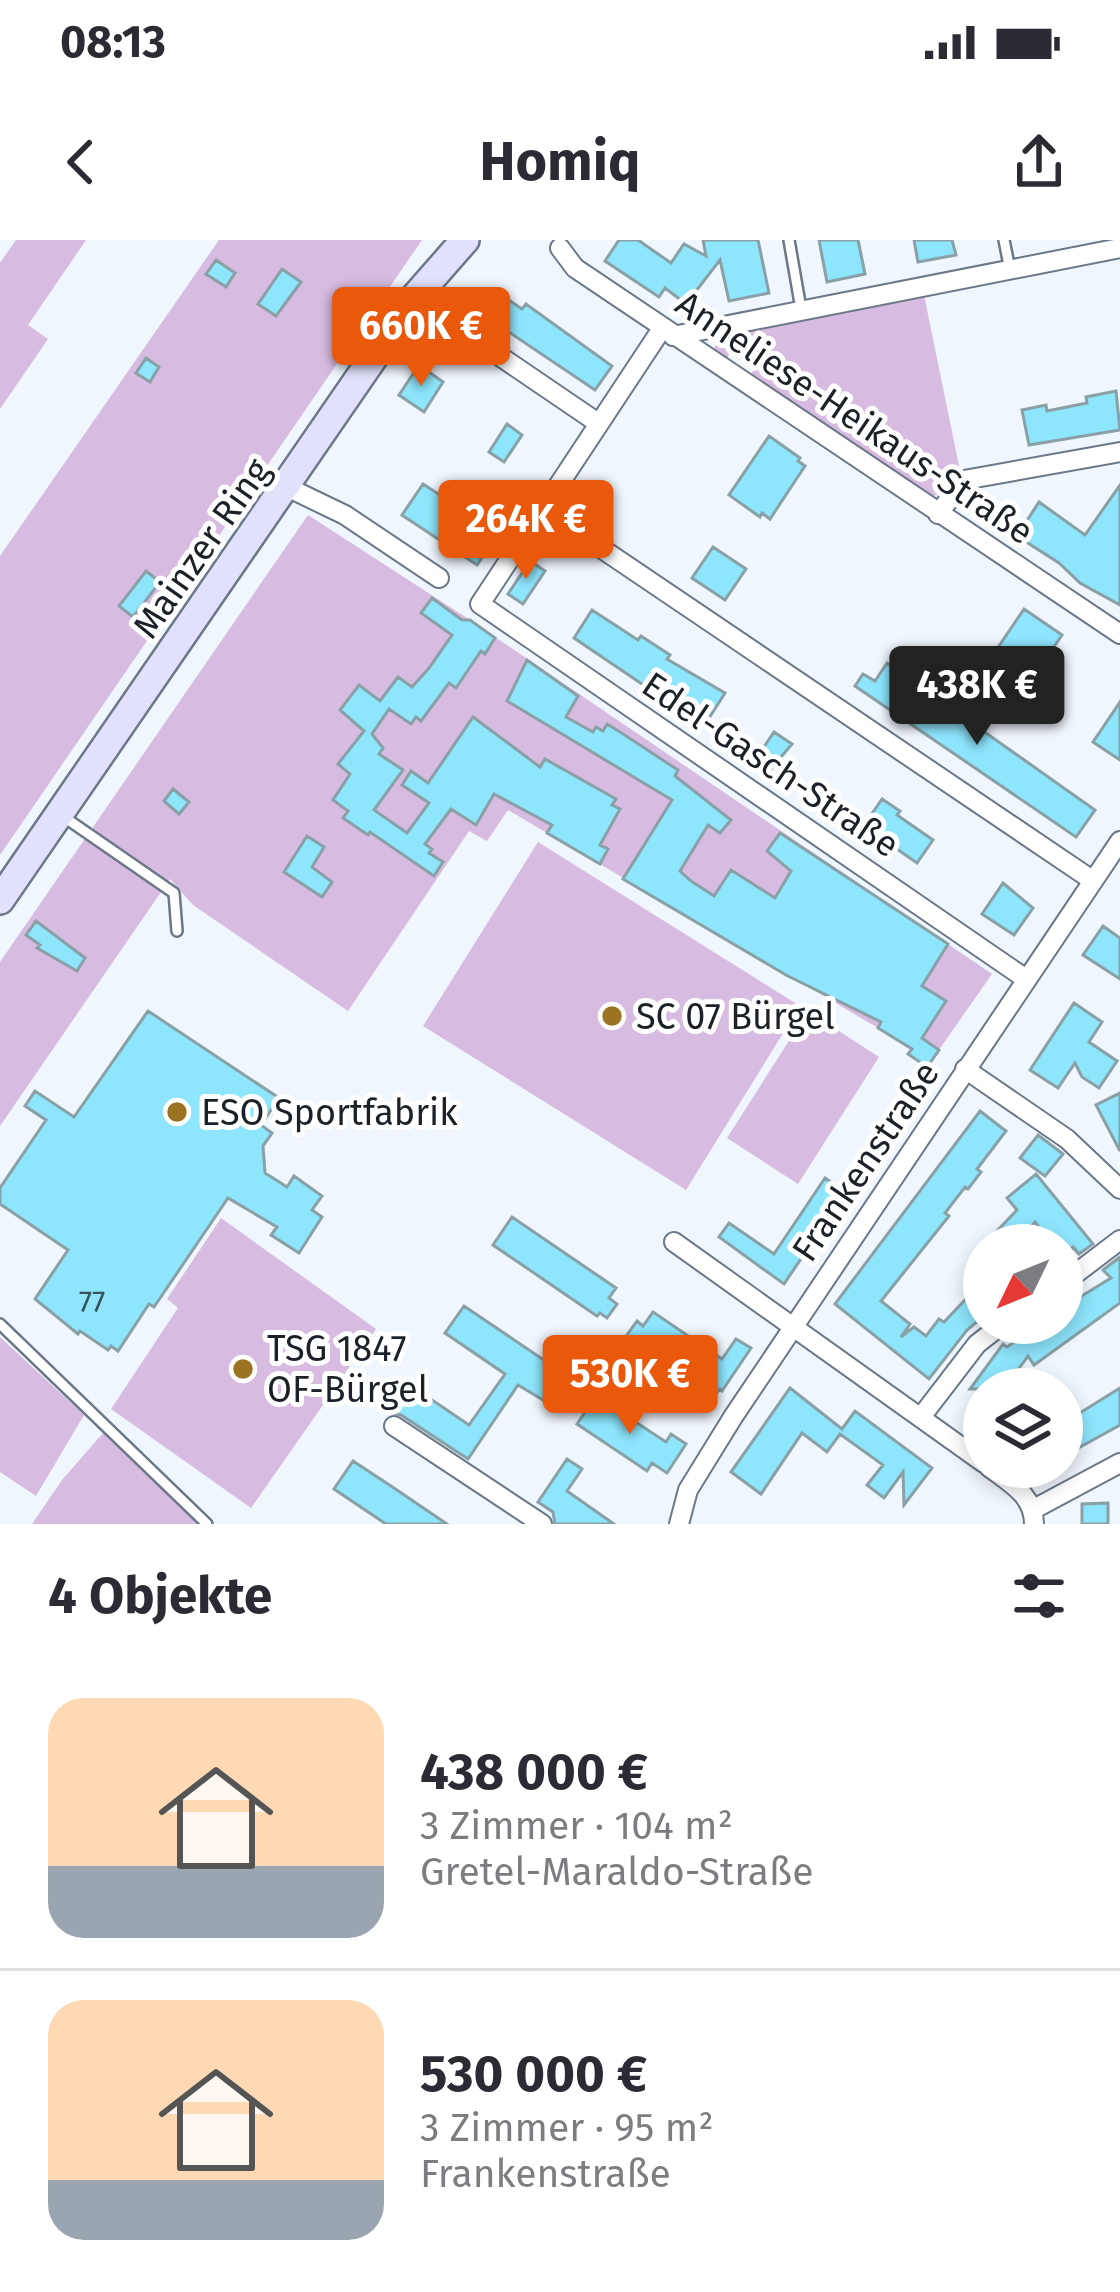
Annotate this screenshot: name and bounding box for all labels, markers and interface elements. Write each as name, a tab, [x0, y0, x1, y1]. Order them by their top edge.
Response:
text: 08:13	[60, 15, 166, 69]
icon: back	[48, 129, 114, 195]
icon: share	[1006, 129, 1072, 195]
text: Homiq	[480, 130, 640, 194]
street label: Anneliese-Heikaus-Straße	[667, 282, 1042, 554]
pin: 660K €	[323, 287, 519, 389]
text: 660K €	[359, 303, 483, 349]
street label: Mainzer Ring	[124, 450, 280, 647]
pin: 264K €	[428, 480, 624, 582]
text: 264K €	[465, 496, 587, 542]
pin: 438K €	[879, 646, 1075, 748]
text: 438K €	[916, 662, 1038, 708]
street label: Edel-Gasch-Straße	[634, 663, 907, 867]
place label: SC 07 Bürgel	[636, 995, 835, 1039]
marker: SC 07 Bürgel	[599, 1003, 625, 1029]
street label: Frankenstraße	[783, 1053, 949, 1270]
place label: ESO Sportfabrik	[201, 1091, 458, 1135]
marker: ESO Sportfabrik	[164, 1099, 190, 1125]
north arrow	[963, 1224, 1083, 1344]
map controls	[963, 1224, 1083, 1488]
house number: 77	[79, 1284, 105, 1320]
place label: TSG 1847 OF-Bürgel	[267, 1327, 428, 1412]
pin: 530K €	[532, 1335, 728, 1437]
text: 530K €	[570, 1351, 690, 1397]
marker: TSG 1847 OF-Bürgel	[230, 1356, 256, 1382]
button: layers	[963, 1368, 1083, 1488]
icon: filters	[1006, 1563, 1072, 1629]
text: 4 Objekte	[48, 1565, 272, 1627]
text: 438 000 €	[420, 1741, 648, 1803]
icon: home	[144, 1746, 288, 1890]
text: 3 Zimmer · 104 m²	[420, 1803, 733, 1849]
text: Gretel-Maraldo-Straße	[420, 1849, 813, 1895]
text: 530 000 €	[420, 2043, 647, 2105]
icon: home	[144, 2048, 288, 2192]
text: 3 Zimmer · 95 m²	[420, 2105, 714, 2151]
text: Frankenstraße	[420, 2151, 671, 2197]

